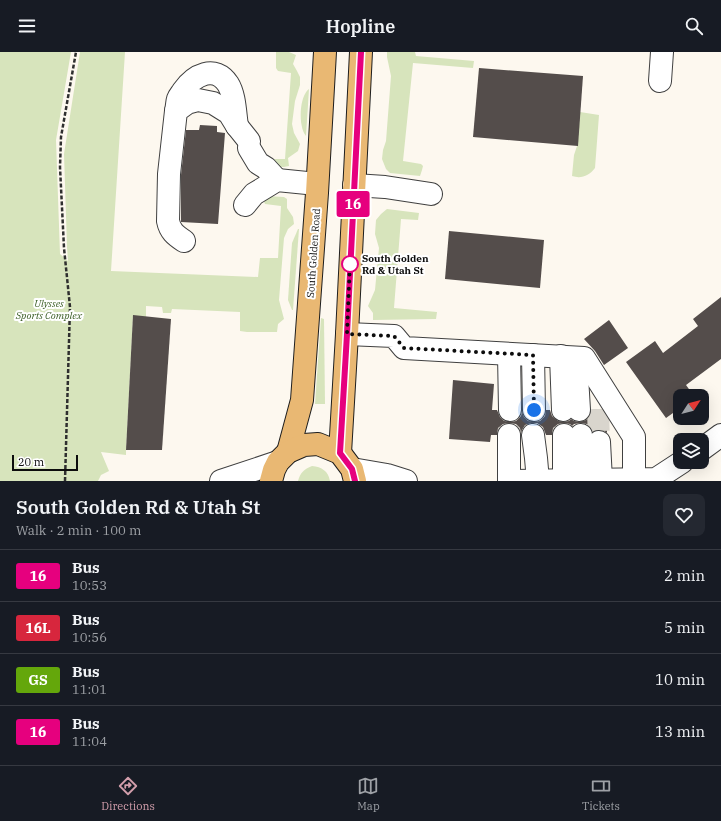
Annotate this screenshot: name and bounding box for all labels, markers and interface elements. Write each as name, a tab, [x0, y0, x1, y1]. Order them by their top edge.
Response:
icon: menu	[16, 15, 38, 37]
text: Hopline	[326, 15, 395, 38]
icon: search	[683, 15, 705, 37]
line badge: 16	[335, 191, 371, 217]
text: 16	[345, 195, 361, 213]
street label: South Golden Road	[304, 208, 323, 298]
place label: South Golden Rd & Utah St	[362, 252, 429, 277]
marker: South Golden Rd & Utah St	[341, 255, 359, 273]
park label: Ulysses Sports Complex	[15, 297, 83, 322]
north arrow	[673, 389, 709, 425]
map controls	[673, 389, 709, 469]
your location	[524, 400, 544, 420]
button: layers	[673, 433, 709, 469]
scale bar	[12, 453, 78, 472]
text: 20 m	[18, 455, 44, 469]
button: heart	[663, 494, 705, 536]
text: South Golden Rd & Utah St	[16, 495, 260, 519]
text: Walk · 2 min · 100 m	[16, 522, 141, 539]
text: Bus	[72, 558, 100, 577]
text: 2 min	[664, 566, 705, 585]
text: 16	[30, 567, 46, 585]
text: 10:53	[72, 577, 107, 594]
text: Bus	[72, 610, 100, 629]
text: 5 min	[664, 618, 705, 637]
text: 16L	[25, 619, 51, 637]
text: 10:56	[72, 629, 107, 646]
text: Bus	[72, 662, 100, 681]
text: 10 min	[655, 670, 705, 689]
text: GS	[28, 671, 48, 689]
text: 11:01	[72, 681, 107, 698]
text: Bus	[72, 714, 100, 733]
text: 13 min	[655, 722, 705, 741]
text: 16	[30, 723, 46, 741]
text: 11:04	[72, 733, 107, 750]
tab: Directions	[101, 775, 155, 813]
tab: Map	[357, 775, 380, 813]
tab: Tickets	[582, 775, 620, 813]

